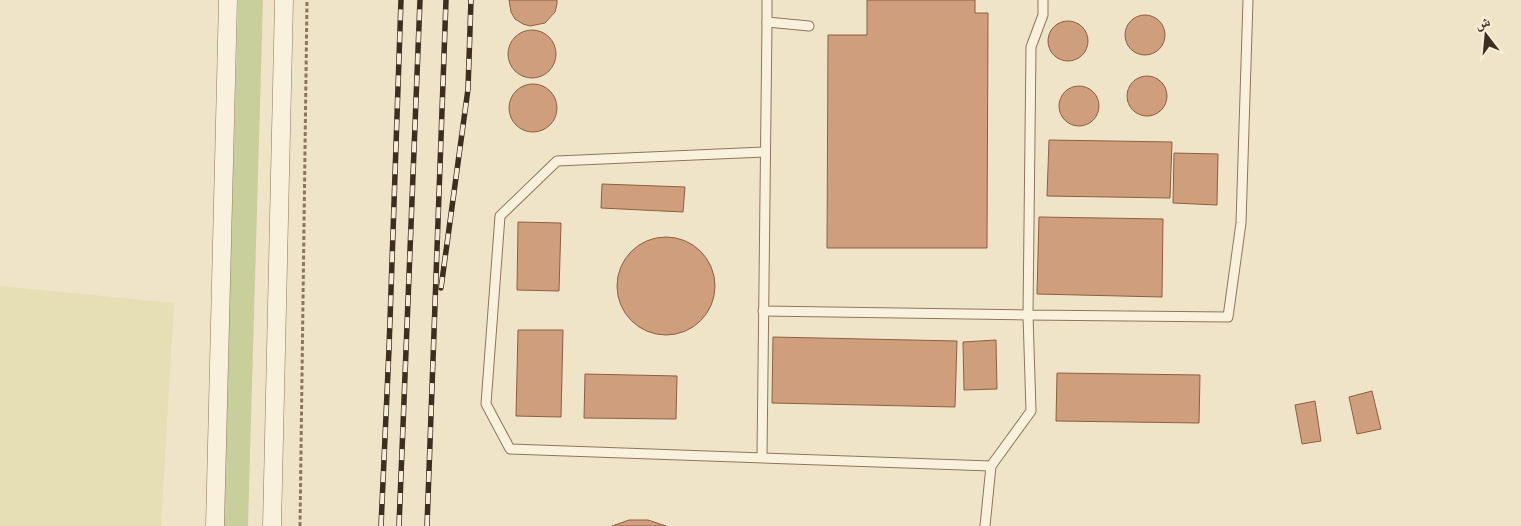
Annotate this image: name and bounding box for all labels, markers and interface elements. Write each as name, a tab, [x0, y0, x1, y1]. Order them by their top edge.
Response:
north arrow	[1461, 10, 1511, 60]
text: ش	[1473, 11, 1492, 34]

